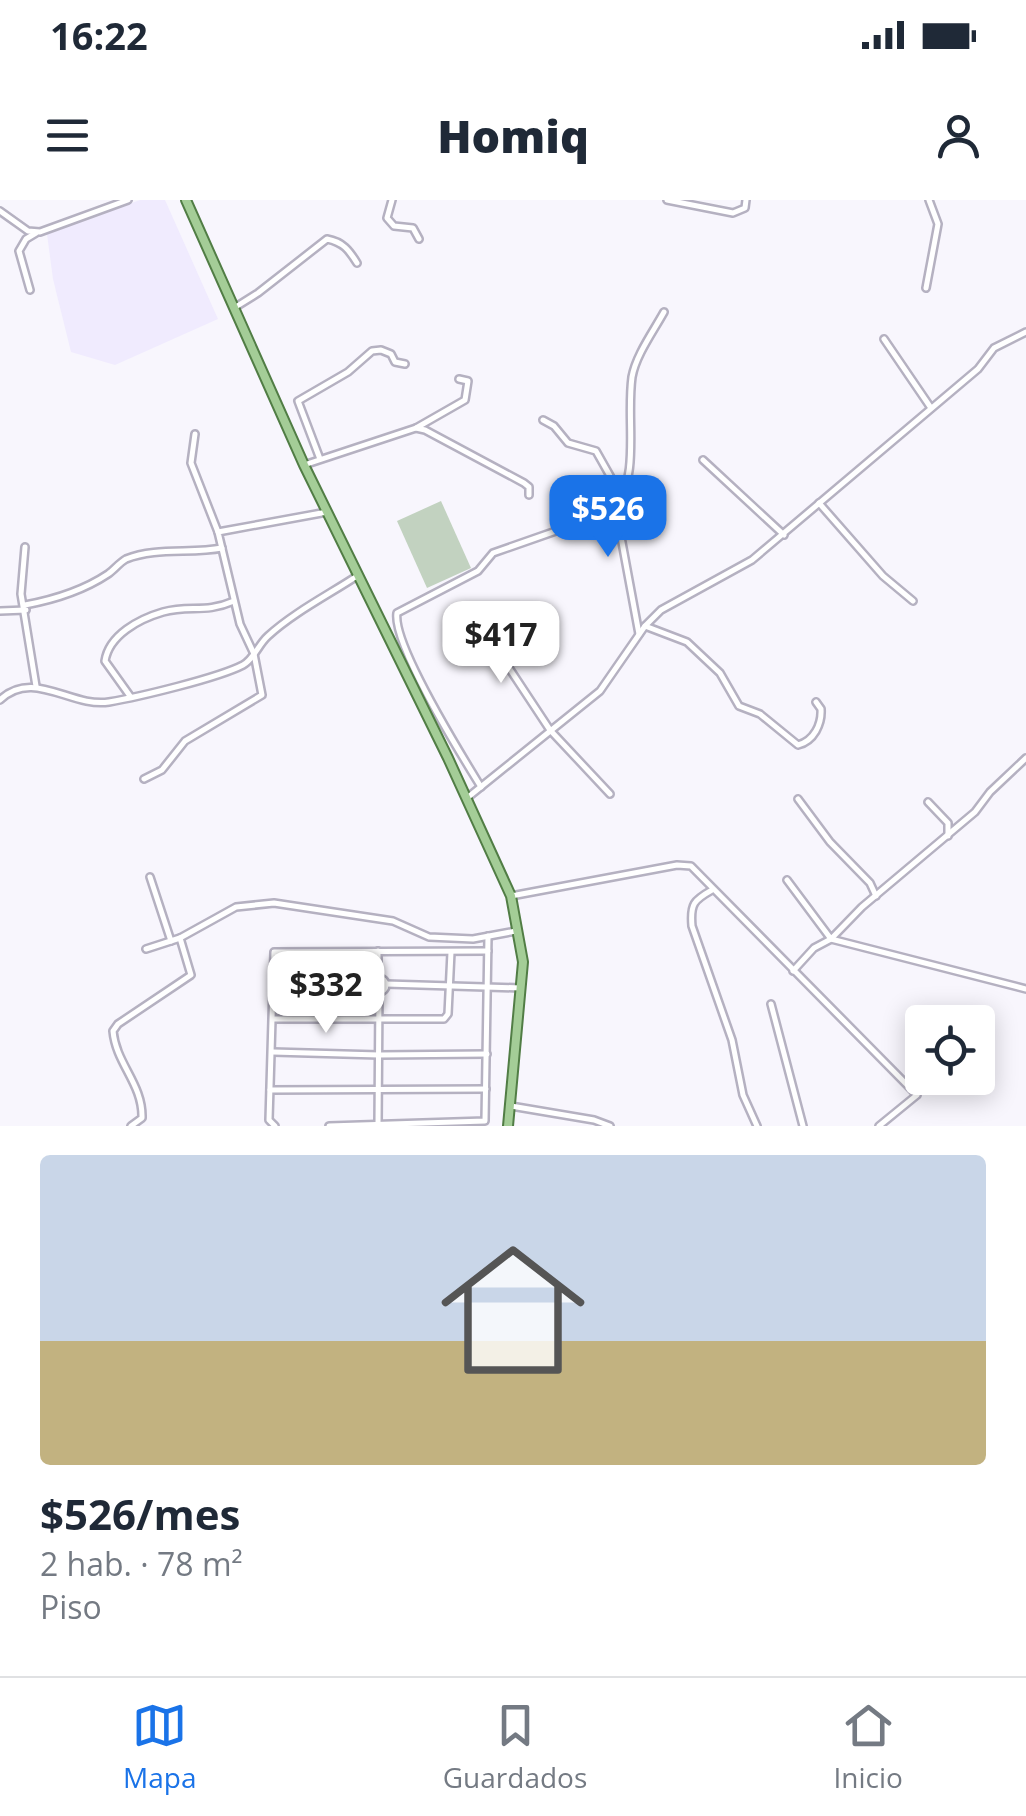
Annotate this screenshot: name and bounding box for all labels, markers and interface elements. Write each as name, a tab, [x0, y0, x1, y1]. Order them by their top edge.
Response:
text: 16:22	[50, 9, 148, 61]
text: Homiq	[437, 105, 589, 166]
icon: menu	[40, 108, 95, 163]
icon: person	[931, 108, 986, 163]
pin: $526	[549, 475, 667, 560]
text: $526	[571, 486, 645, 529]
pin: $417	[442, 601, 560, 686]
text: $417	[464, 612, 538, 655]
pin: $332	[267, 951, 385, 1036]
text: $332	[289, 962, 363, 1005]
map controls	[905, 1005, 995, 1095]
button: locate	[905, 1005, 995, 1095]
icon: home	[423, 1220, 603, 1400]
text: $526/mes	[40, 1485, 240, 1542]
text: 2 hab. · 78 m²	[40, 1542, 243, 1585]
text: Piso	[40, 1585, 102, 1628]
tab: Mapa	[123, 1698, 197, 1796]
tab: Guardados	[443, 1698, 587, 1796]
tab: Inicio	[833, 1698, 903, 1796]

